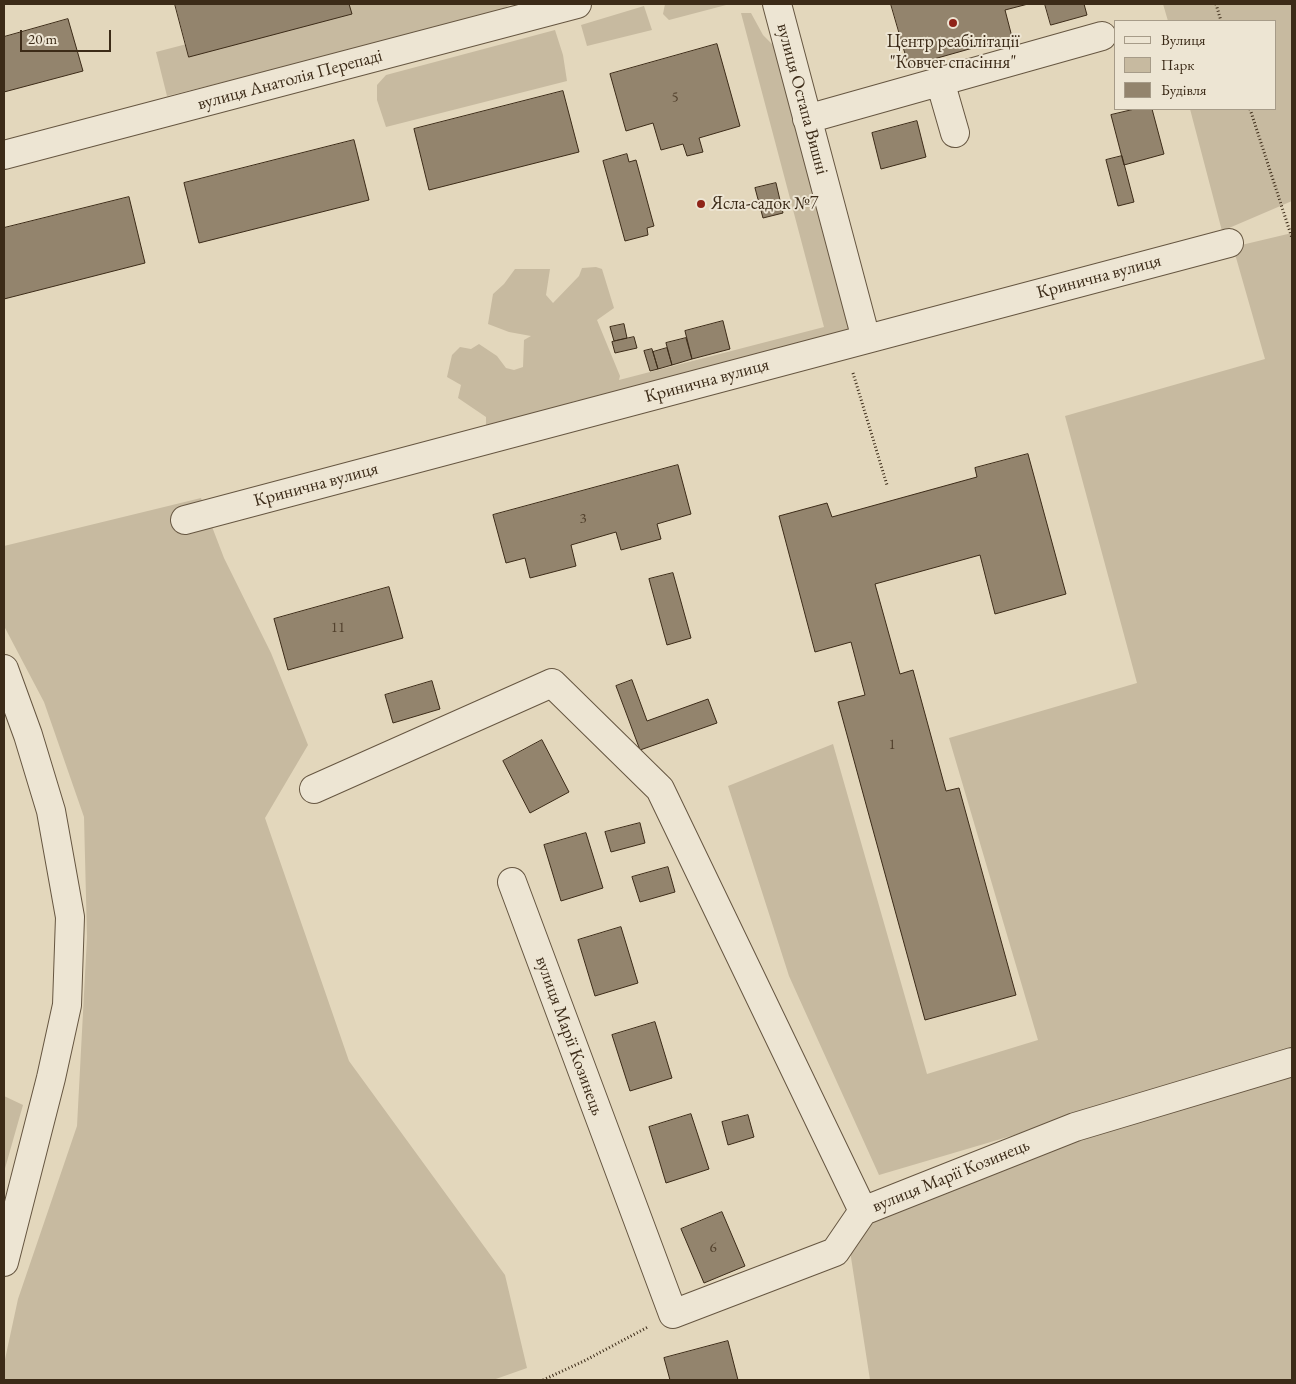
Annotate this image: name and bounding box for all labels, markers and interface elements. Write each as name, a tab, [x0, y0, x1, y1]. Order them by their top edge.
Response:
marker: Центр реабілітації "Ковчег спасіння"	[947, 17, 959, 29]
scale bar	[22, 20, 114, 52]
legend	[1114, 20, 1276, 110]
street label: вулиця Остапа Вишні	[771, 21, 833, 177]
text: 20 m	[28, 29, 57, 48]
text: Вулиця	[1161, 30, 1206, 49]
place label: Центр реабілітації "Ковчег спасіння"	[887, 31, 1019, 74]
street label: вулиця Анатолія Перепаді	[195, 45, 385, 115]
text: Парк	[1161, 55, 1194, 74]
text: Будівля	[1161, 80, 1207, 99]
house number: 5	[671, 89, 679, 107]
place label: Ясла-садок №7	[711, 193, 819, 215]
marker: Ясла-садок №7	[695, 198, 707, 210]
street label: Кринична вулиця	[1034, 250, 1164, 304]
street label: Кринична вулиця	[642, 354, 772, 408]
street label: Кринична вулиця	[251, 458, 381, 512]
house number: 3	[579, 510, 587, 528]
house number: 11	[331, 619, 345, 637]
house number: 1	[888, 736, 896, 754]
street label: вулиця Марії Козинець	[530, 953, 608, 1119]
street label: вулиця Марії Козинець	[869, 1134, 1033, 1218]
house number: 6	[709, 1239, 717, 1257]

